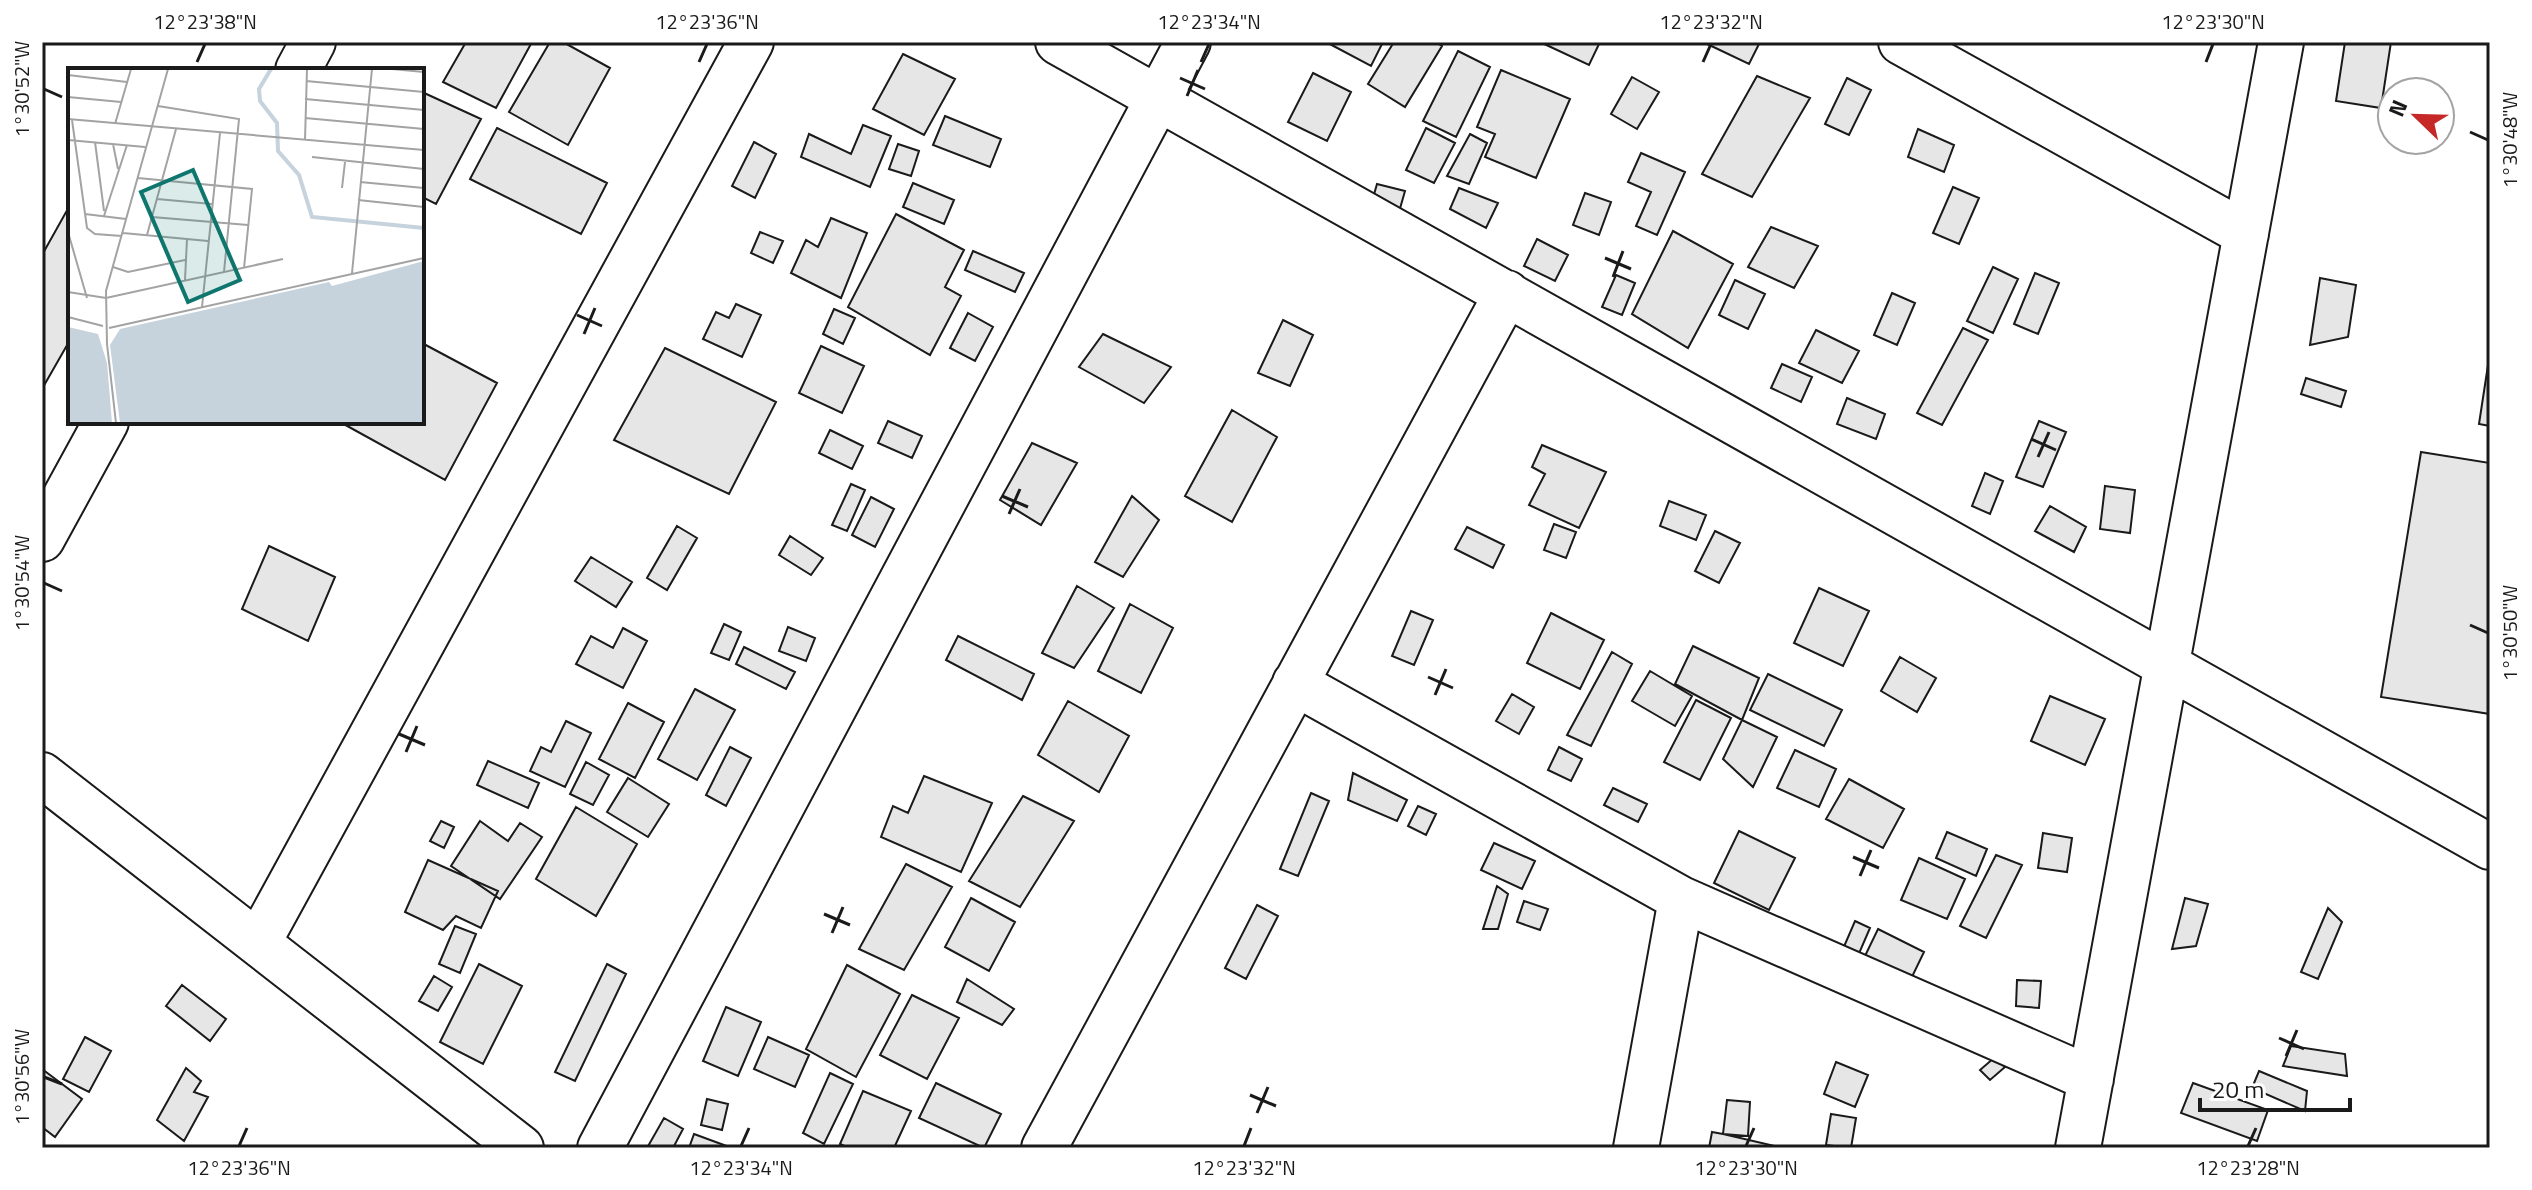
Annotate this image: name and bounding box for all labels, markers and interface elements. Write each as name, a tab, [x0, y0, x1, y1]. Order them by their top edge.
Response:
text: 12°23'38"N	[153, 6, 257, 37]
text: 12°23'36"N	[655, 6, 759, 37]
text: 12°23'34"N	[1157, 6, 1261, 37]
text: 12°23'32"N	[1659, 6, 1763, 37]
text: 12°23'30"N	[2161, 6, 2265, 37]
text: 1°30'52"W	[6, 40, 37, 137]
inset map	[68, 68, 424, 424]
north arrow	[2376, 76, 2456, 156]
text: 1°30'48"W	[2494, 91, 2525, 188]
text: N	[2379, 95, 2416, 122]
text: 1°30'54"W	[6, 534, 37, 631]
text: 1°30'50"W	[2494, 584, 2525, 681]
text: 1°30'56"W	[6, 1028, 37, 1125]
scale bar	[2200, 1062, 2350, 1112]
text: 20 m	[2212, 1071, 2264, 1107]
text: 12°23'36"N	[187, 1152, 291, 1183]
text: 12°23'34"N	[689, 1152, 793, 1183]
text: 12°23'32"N	[1192, 1152, 1296, 1183]
text: 12°23'30"N	[1694, 1152, 1798, 1183]
text: 12°23'28"N	[2196, 1152, 2300, 1183]

